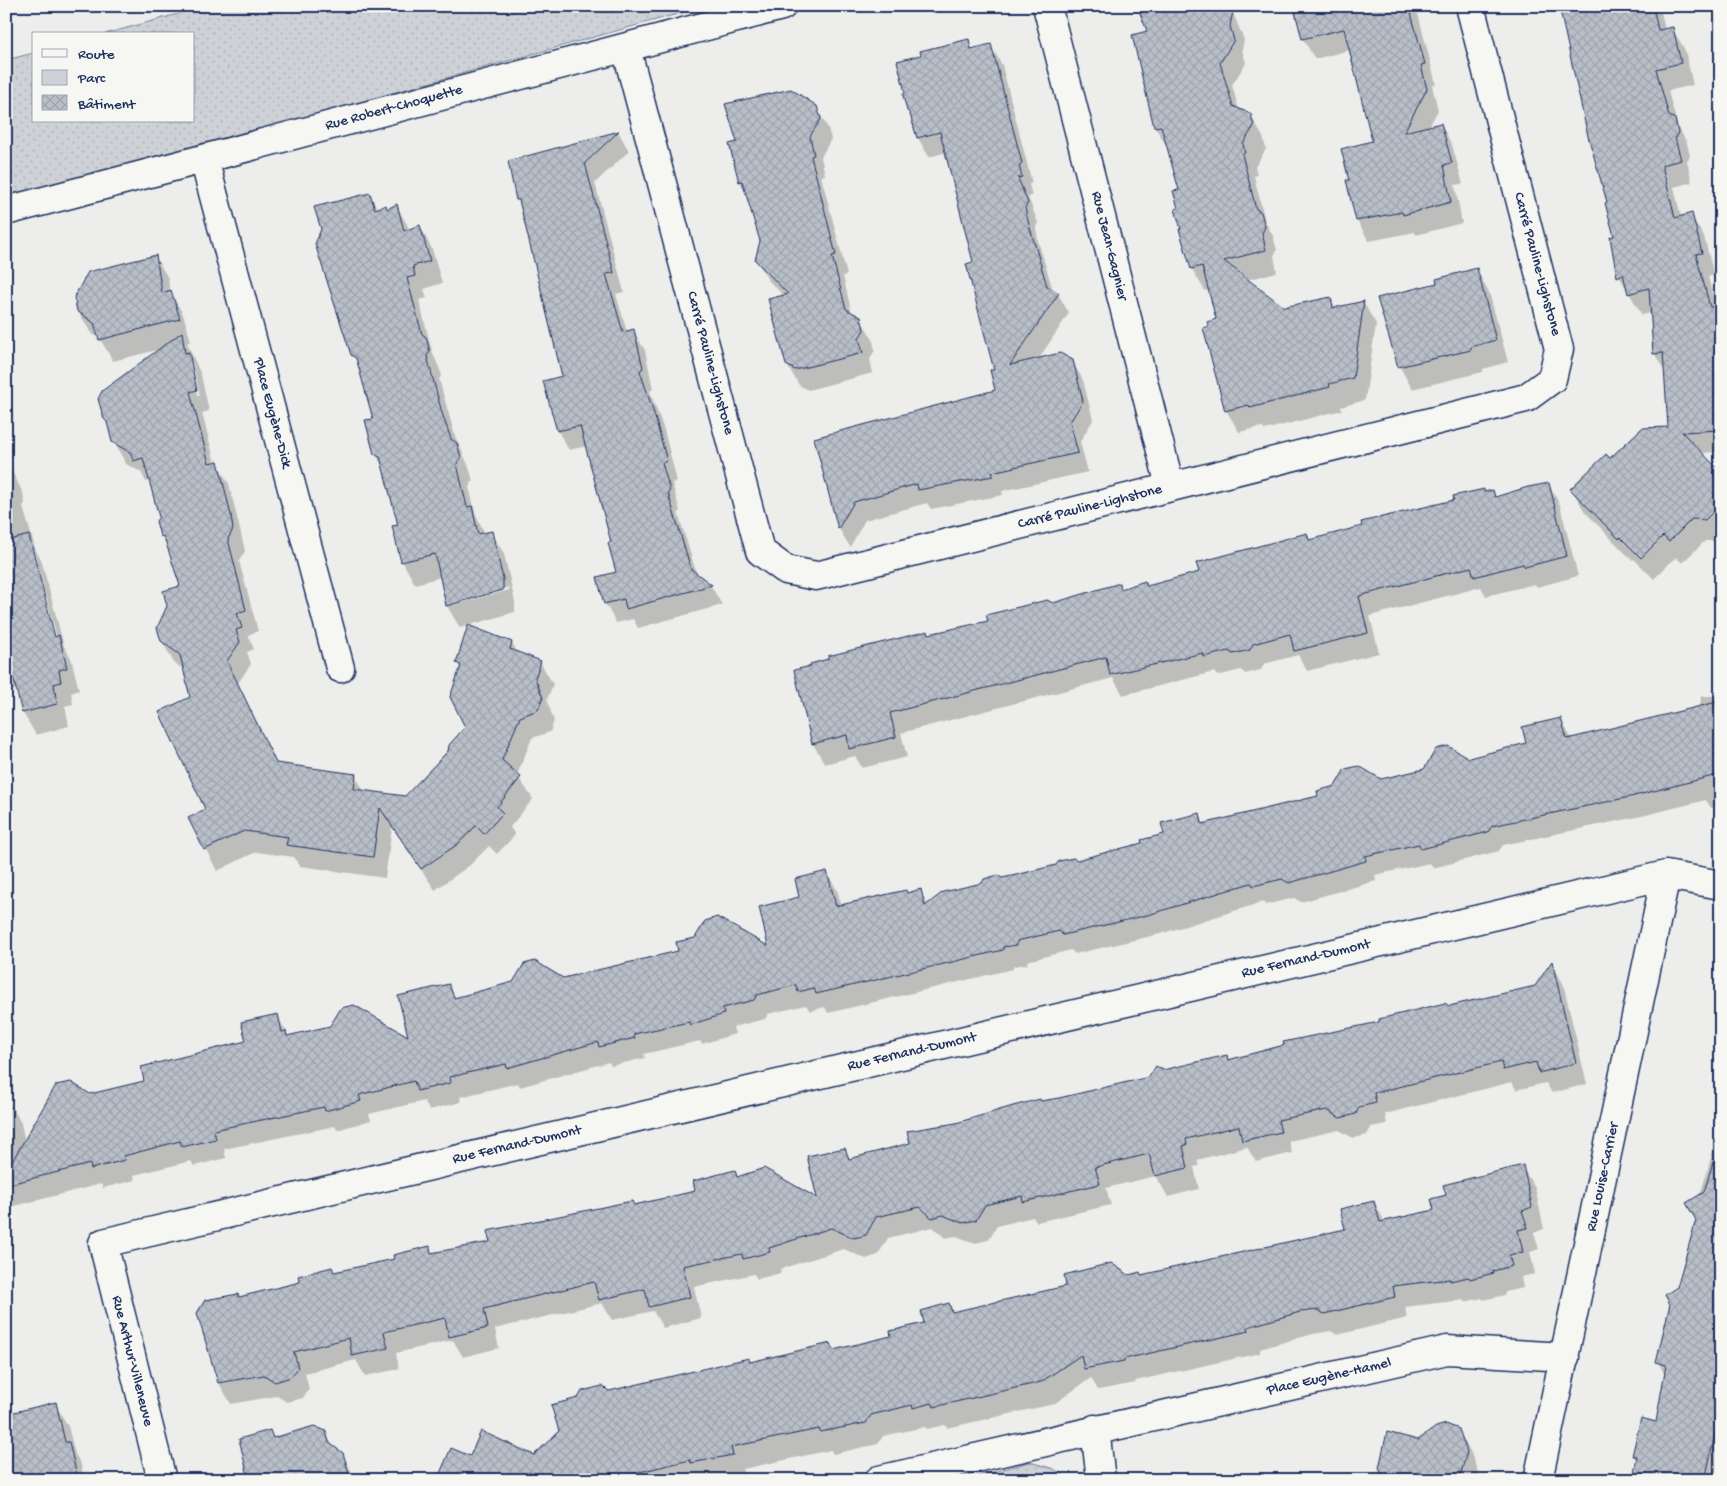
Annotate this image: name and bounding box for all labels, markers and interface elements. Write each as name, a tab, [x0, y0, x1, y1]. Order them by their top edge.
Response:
legend	[32, 32, 195, 122]
text: Route	[78, 46, 115, 64]
text: Parc	[77, 70, 106, 88]
street label: Rue Robert-Choquette	[323, 81, 465, 135]
text: Bâtiment	[77, 96, 137, 114]
street label: Rue Jean-Gagnier	[1087, 190, 1132, 304]
street label: Carré Pauline-Lighstone	[1509, 190, 1565, 338]
street label: Carré Pauline-Lighstone	[682, 289, 738, 437]
street label: Place Eugène-Dick	[248, 355, 296, 471]
street label: Carré Pauline-Lighstone	[1016, 480, 1164, 534]
street label: Rue Fernand-Dumont	[1240, 935, 1374, 983]
street label: Rue Fernand-Dumont	[846, 1028, 980, 1076]
street label: Rue Louise-Carrier	[1583, 1119, 1624, 1233]
street label: Rue Fernand-Dumont	[451, 1121, 585, 1169]
street label: Rue Arthur-Villeneuve	[107, 1294, 157, 1428]
street label: Place Eugène-Hamel	[1264, 1354, 1393, 1400]

